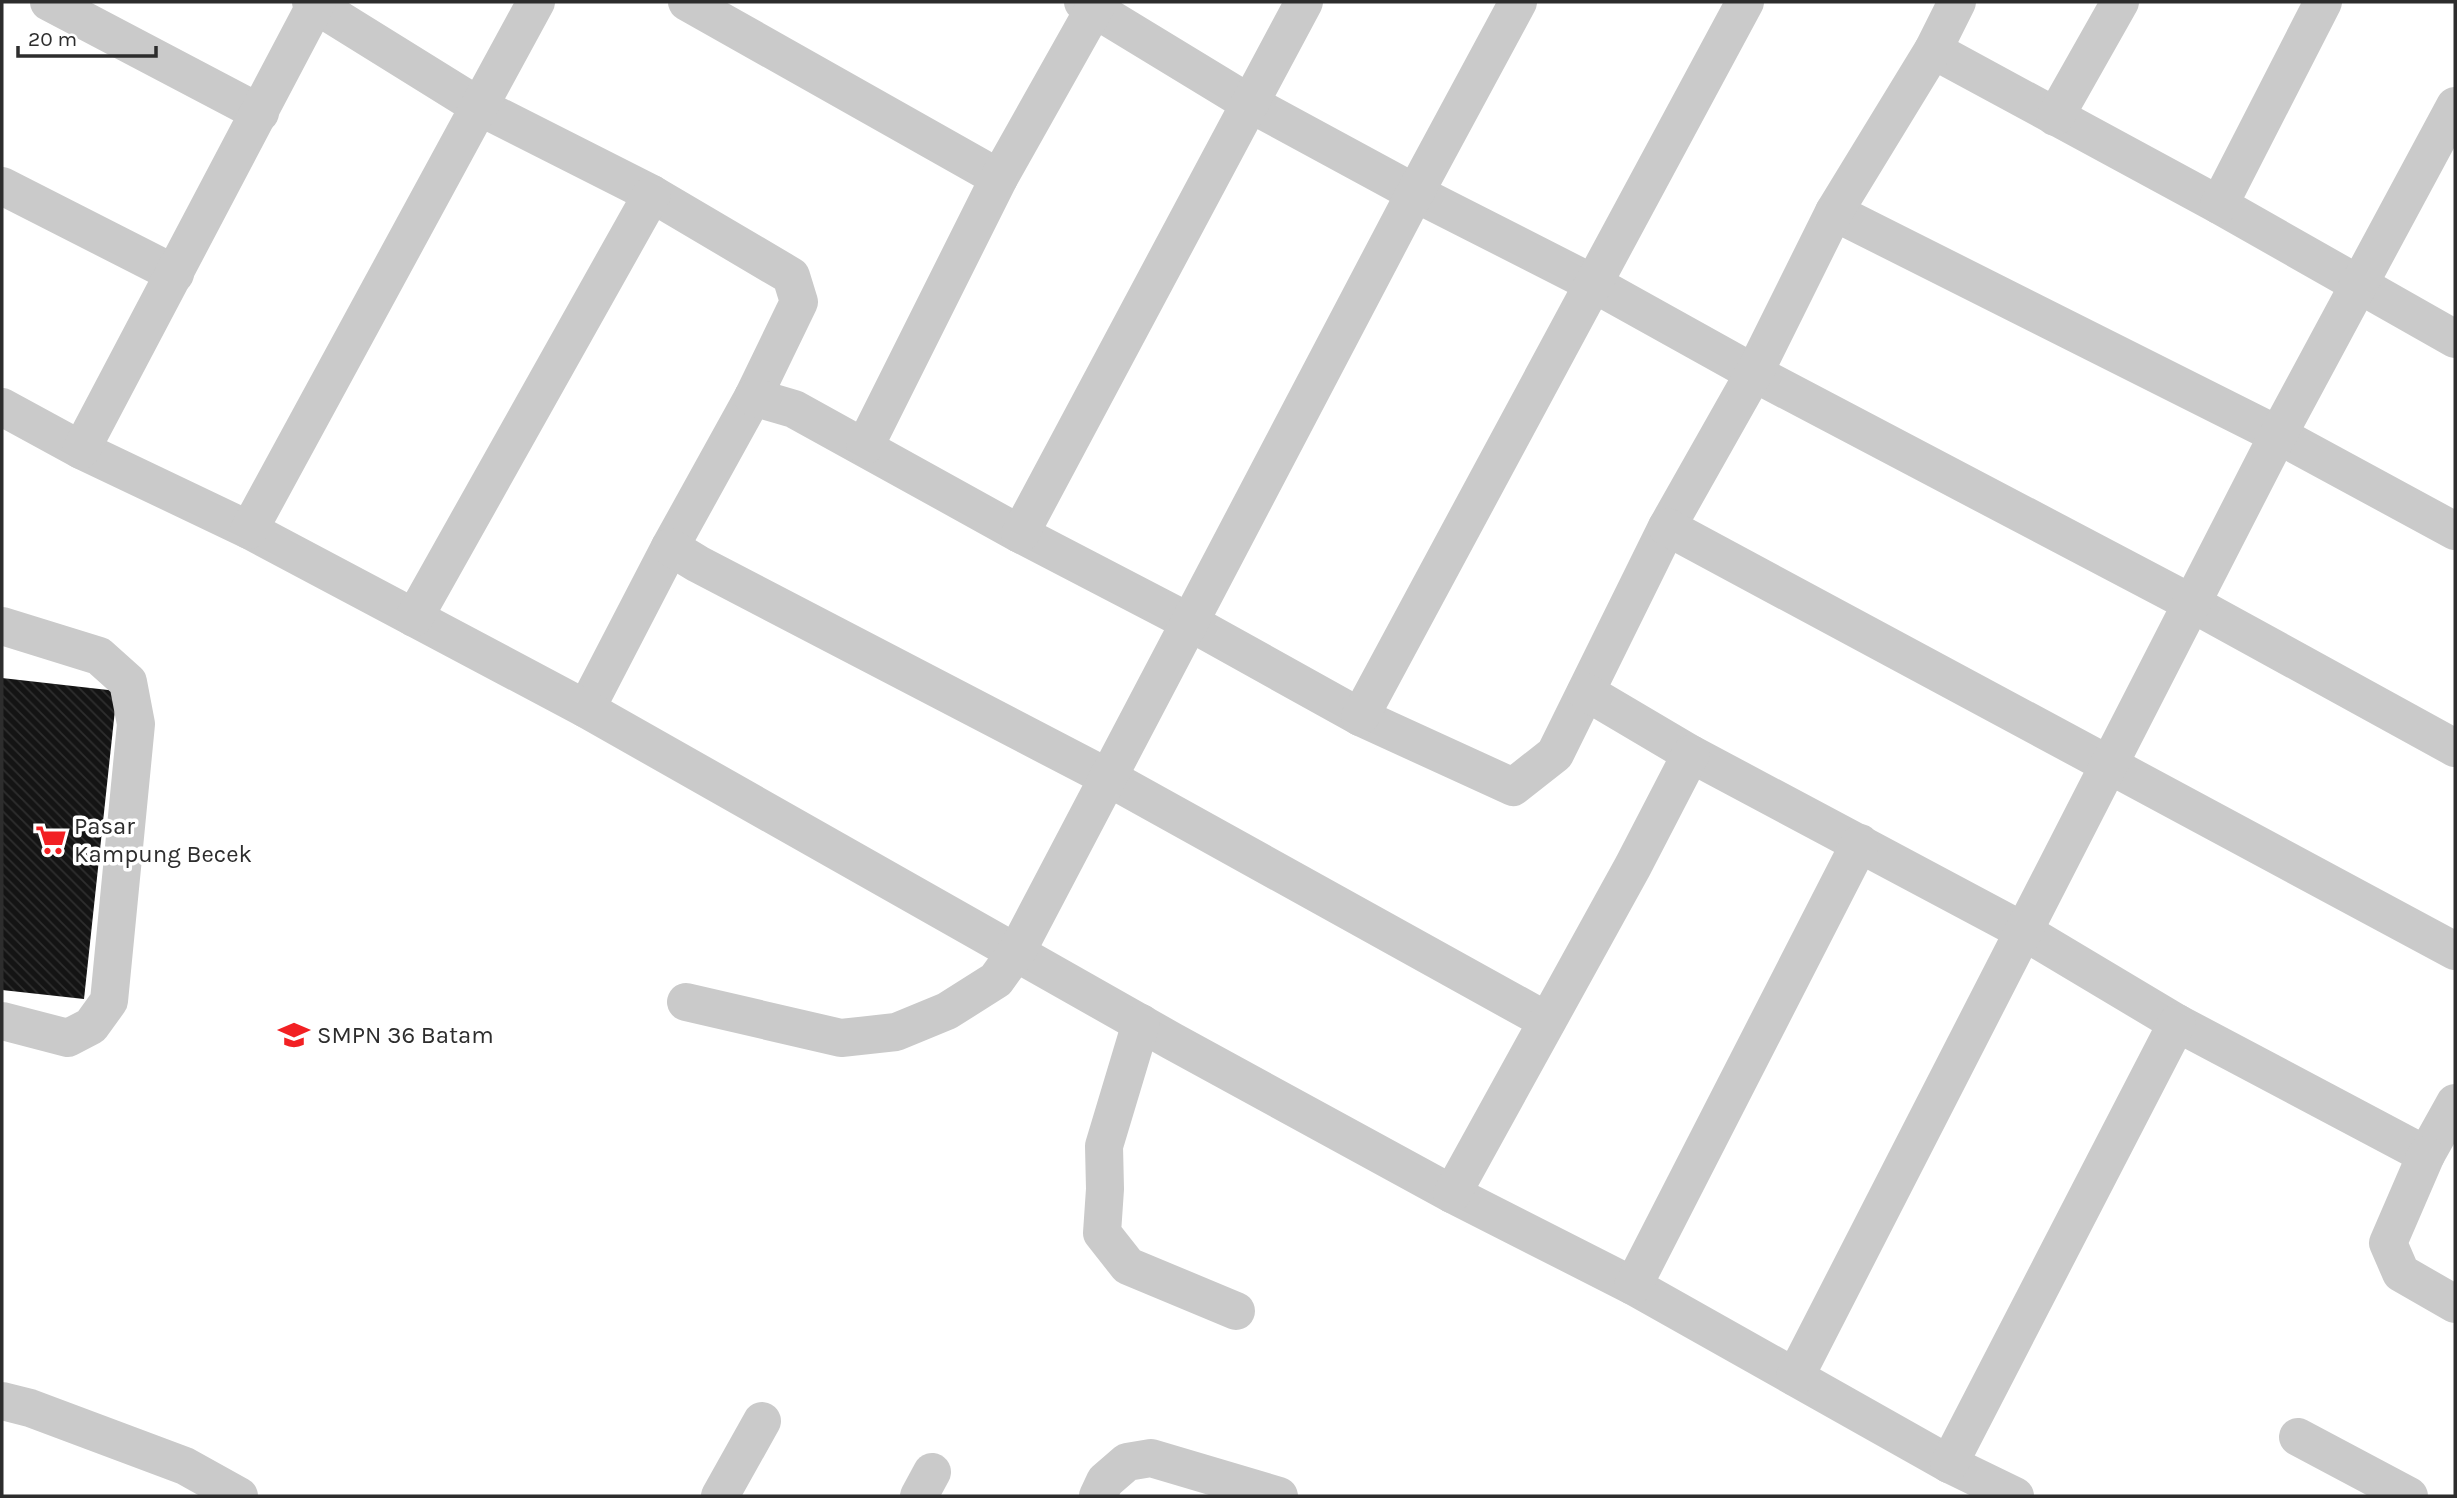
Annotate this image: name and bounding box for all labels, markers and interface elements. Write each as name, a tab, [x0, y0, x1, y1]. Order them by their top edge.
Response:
scale bar	[18, 14, 156, 58]
text: 20 m	[28, 27, 77, 51]
place label: Pasar Kampung Becek	[74, 812, 252, 868]
supermarket icon: Pasar Kampung Becek	[34, 823, 68, 857]
school or university icon: SMPN 36 Batam	[277, 1018, 311, 1052]
place label: SMPN 36 Batam	[317, 1021, 494, 1049]

